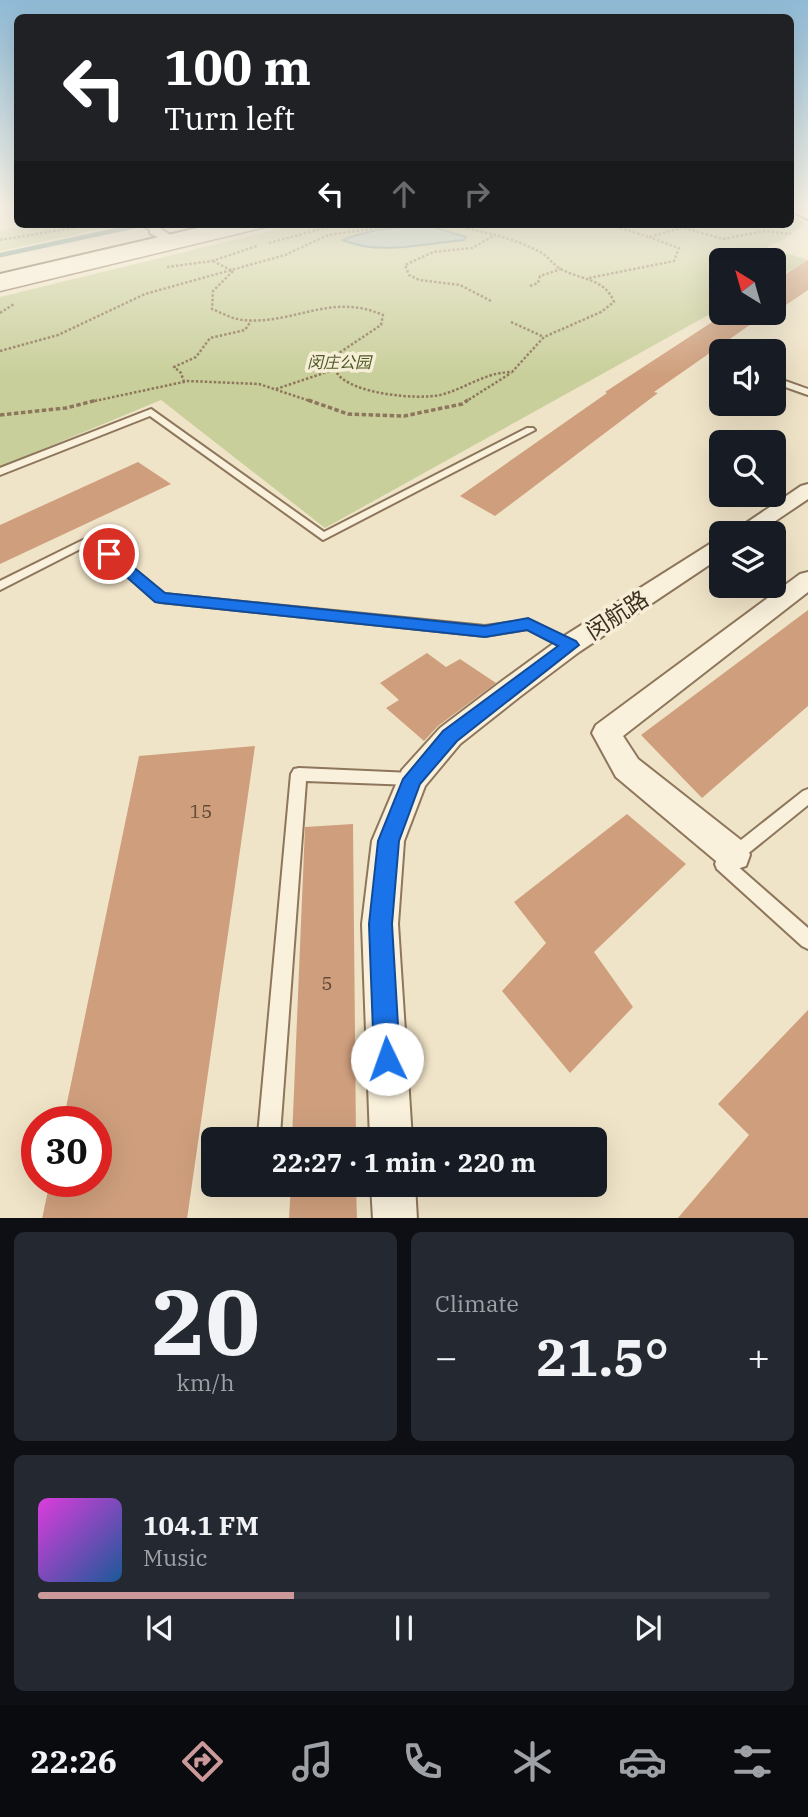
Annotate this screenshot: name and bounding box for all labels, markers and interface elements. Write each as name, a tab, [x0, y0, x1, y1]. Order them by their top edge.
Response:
text: 100 m	[164, 35, 311, 98]
icon: left	[49, 42, 140, 133]
text: Turn left	[164, 97, 295, 139]
icon: left	[312, 175, 350, 213]
icon: ahead	[385, 175, 423, 213]
icon: right	[458, 175, 496, 213]
north arrow	[709, 248, 786, 326]
map controls	[709, 248, 786, 598]
button: sound	[709, 339, 786, 416]
park label: 闵庄公园	[307, 352, 373, 372]
button: search	[709, 430, 786, 507]
button: layers	[709, 521, 786, 598]
pin	[79, 524, 139, 584]
icon: arrive	[90, 535, 128, 573]
street label: 闵航路	[579, 583, 654, 646]
house number: 15	[190, 799, 212, 823]
house number: 5	[321, 971, 333, 995]
position arrow	[350, 1022, 424, 1096]
speed limit sign: 30	[21, 1106, 112, 1197]
text: 22:27 · 1 min · 220 m	[272, 1145, 536, 1179]
text: 20	[151, 1262, 260, 1380]
text: Climate	[435, 1288, 519, 1318]
text: 21.5°	[536, 1323, 669, 1390]
text: −	[435, 1332, 458, 1381]
text: +	[747, 1332, 770, 1381]
text: km/h	[176, 1367, 235, 1397]
text: 104.1 FM	[143, 1508, 259, 1542]
text: Music	[143, 1542, 208, 1572]
icon: previous	[141, 1609, 179, 1647]
icon: pause	[385, 1609, 423, 1647]
icon: next	[629, 1609, 667, 1647]
icon: directions	[178, 1737, 227, 1786]
icon: music	[288, 1737, 337, 1786]
icon: phone	[398, 1737, 447, 1786]
icon: climate	[508, 1737, 557, 1786]
icon: car	[618, 1737, 667, 1786]
icon: filters	[728, 1737, 777, 1786]
text: 22:26	[31, 1740, 117, 1782]

